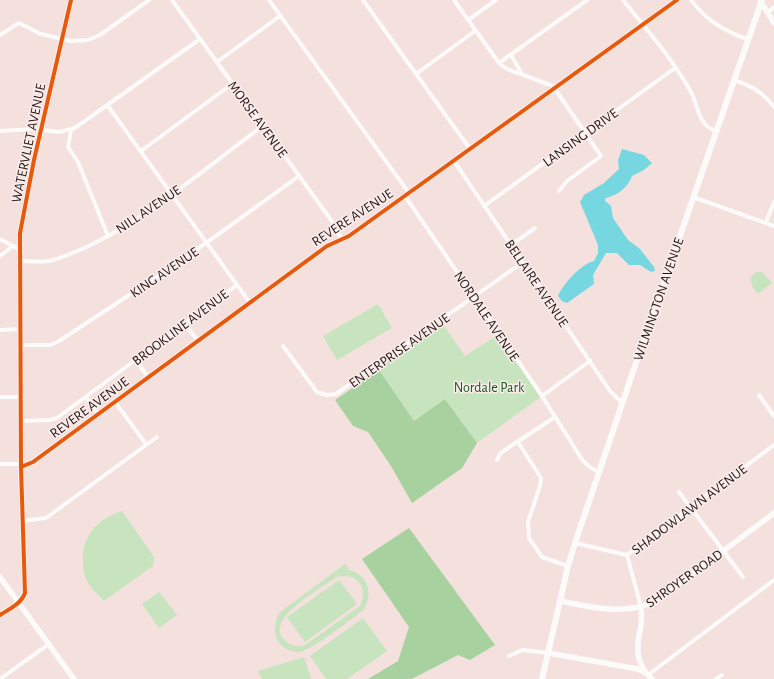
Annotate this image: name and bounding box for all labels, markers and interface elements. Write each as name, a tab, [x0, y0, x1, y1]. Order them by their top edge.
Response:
street label: MORSE AVENUE	[225, 79, 290, 161]
street label: WATERVLIET AVENUE	[10, 82, 49, 204]
street label: LANSING DRIVE	[541, 106, 621, 170]
street label: NILL AVENUE	[114, 183, 184, 237]
street label: REVERE AVENUE	[310, 186, 396, 249]
street label: WILMINGTON AVENUE	[631, 236, 687, 363]
street label: BELLAIRE AVENUE	[502, 237, 571, 330]
street label: KING AVENUE	[128, 245, 201, 301]
street label: NORDALE AVENUE	[451, 269, 522, 364]
street label: BROOKLINE AVENUE	[130, 287, 231, 368]
street label: ENTERPRISE AVENUE	[347, 311, 453, 391]
street label: REVERE AVENUE	[48, 375, 132, 441]
park label: Nordale Park	[454, 381, 525, 395]
street label: SHADOWLAWN AVENUE	[629, 462, 750, 558]
street label: SHROYER ROAD	[644, 547, 725, 610]

